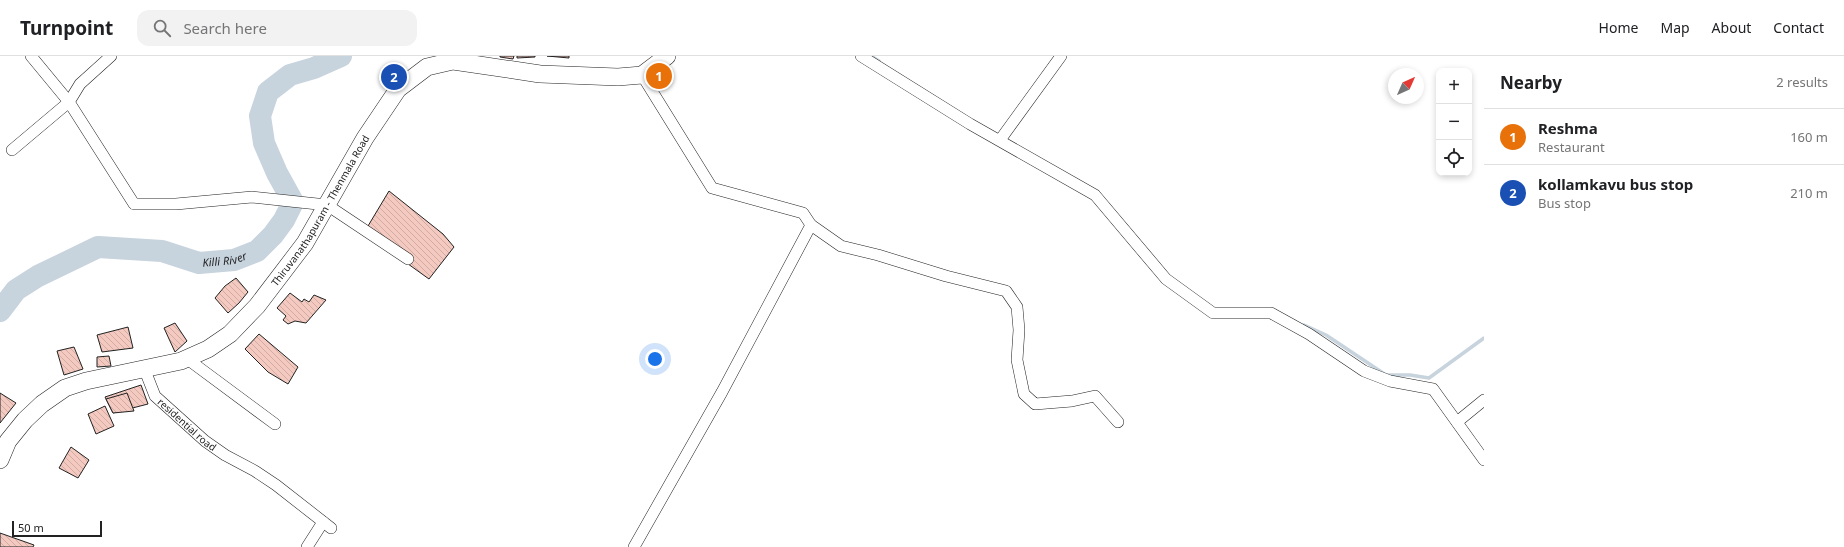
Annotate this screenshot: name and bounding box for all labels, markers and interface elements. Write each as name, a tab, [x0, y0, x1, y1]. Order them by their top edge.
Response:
search box	[137, 10, 417, 46]
text: Turnpoint	[20, 15, 113, 41]
icon: search	[151, 17, 173, 39]
text: Search here	[183, 18, 267, 38]
text: Home	[1599, 18, 1638, 37]
text: Map	[1660, 18, 1690, 37]
text: About	[1712, 18, 1751, 37]
text: Contact	[1773, 18, 1824, 37]
pin: 1	[646, 61, 672, 91]
pin: 2	[381, 62, 407, 92]
north arrow	[1388, 68, 1424, 104]
map controls	[1436, 68, 1472, 176]
button: +	[1436, 68, 1472, 104]
text: Nearby	[1500, 71, 1562, 94]
text: 2 results	[1776, 73, 1828, 91]
button: −	[1436, 104, 1472, 140]
text: Reshma	[1538, 118, 1598, 138]
text: 1	[1509, 128, 1517, 146]
text: 160 m	[1790, 128, 1828, 146]
street label: Thiruvanathapuram - Thenmala Road	[268, 132, 372, 289]
text: Restaurant	[1538, 138, 1605, 156]
button: locate	[1436, 140, 1472, 176]
text: kollamkavu bus stop	[1538, 174, 1693, 194]
text: 2	[1509, 184, 1517, 202]
text: 210 m	[1790, 184, 1828, 202]
text: Bus stop	[1538, 194, 1591, 212]
water label: Killi River	[202, 248, 249, 270]
your location	[645, 349, 665, 369]
street label: residential road	[155, 395, 219, 454]
scale bar	[12, 519, 102, 538]
text: 50 m	[18, 520, 44, 535]

